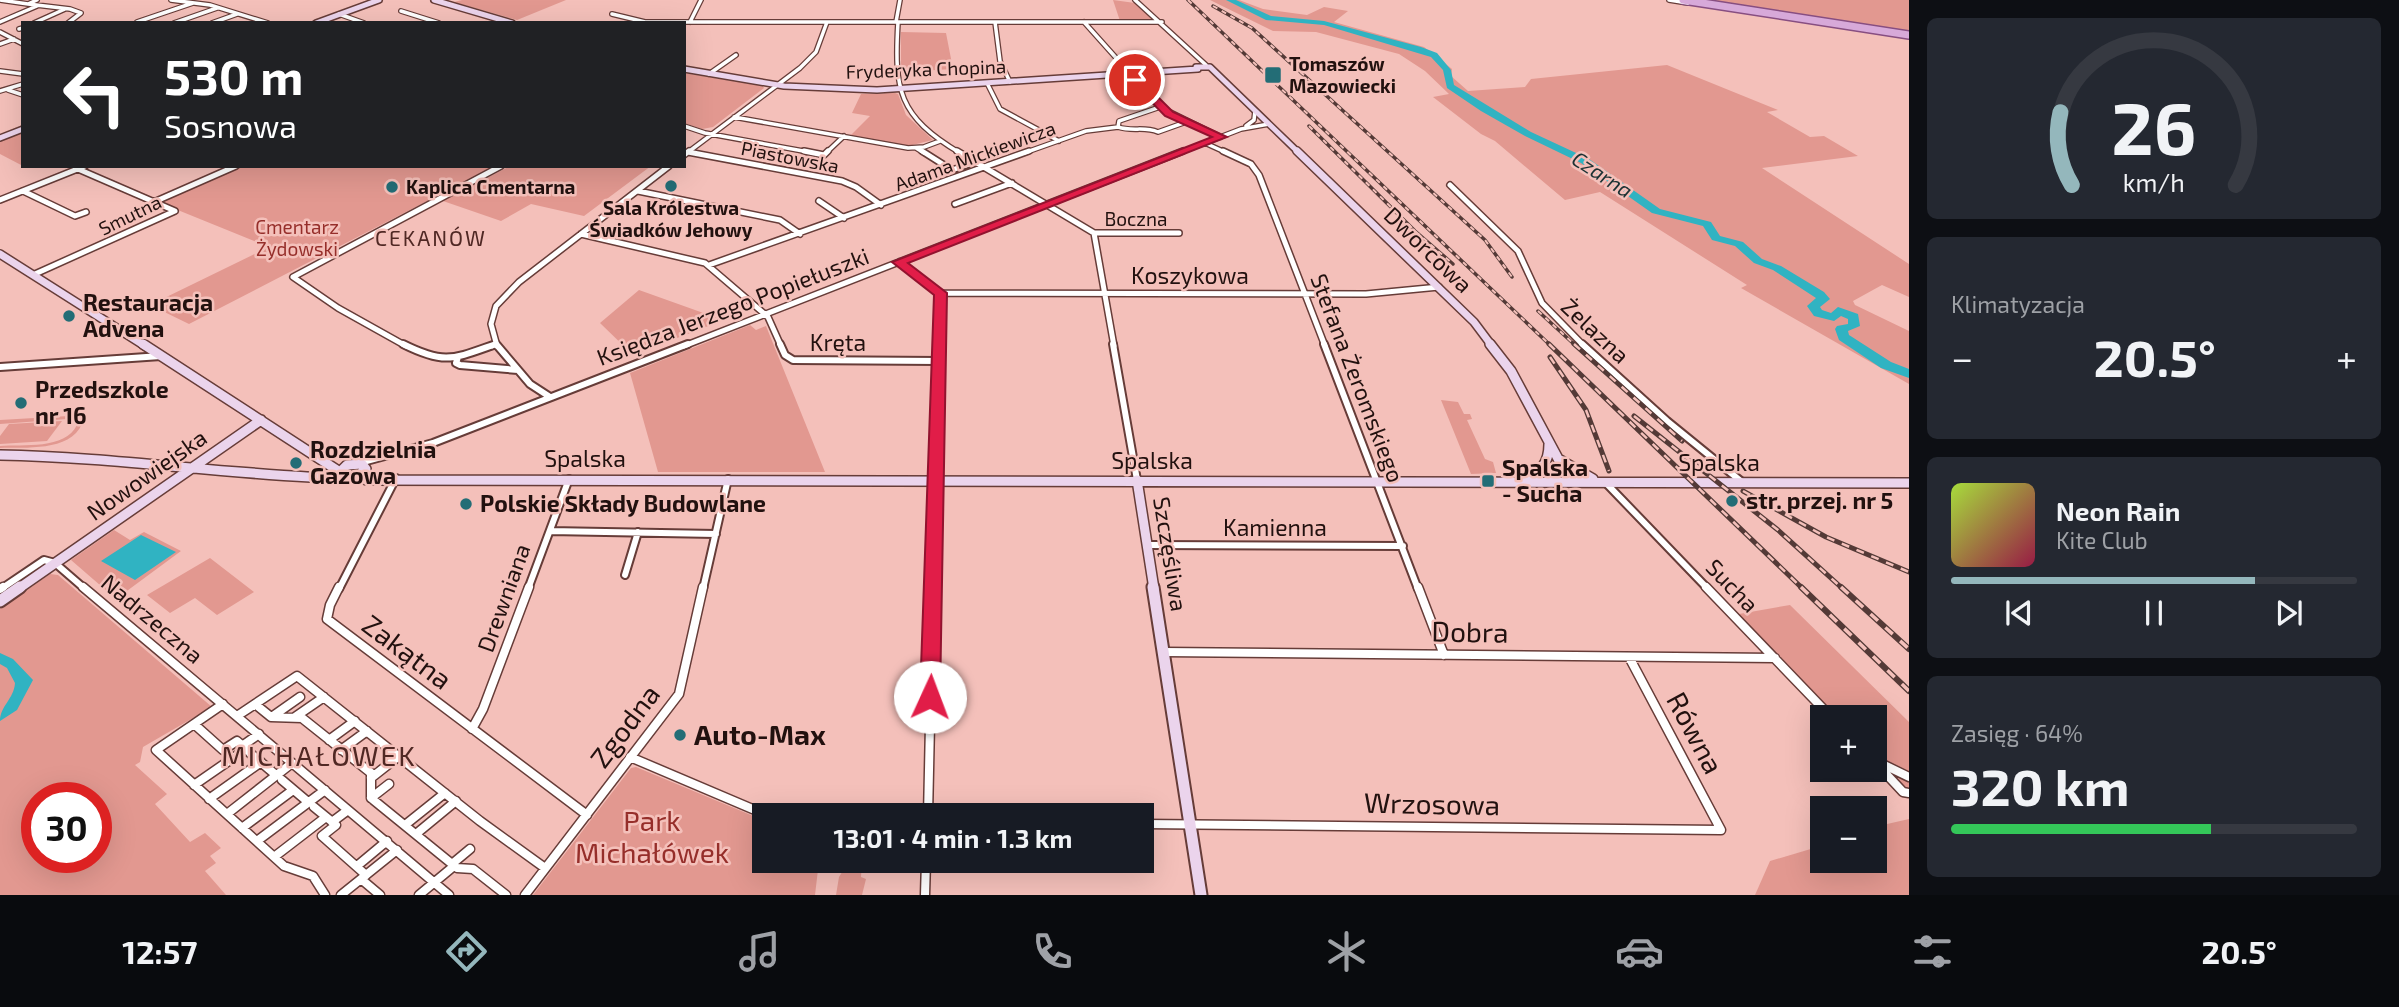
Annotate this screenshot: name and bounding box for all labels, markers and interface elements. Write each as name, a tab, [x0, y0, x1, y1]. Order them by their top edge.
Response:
text: 530 m	[164, 46, 304, 105]
icon: left	[49, 49, 140, 140]
pin	[1105, 50, 1165, 110]
place label: Tomaszów Mazowiecki	[1289, 52, 1396, 97]
street label: Fryderyka Chopina	[845, 54, 1007, 83]
icon: arrive	[1116, 61, 1154, 99]
marker: Tomaszów Mazowiecki	[1263, 65, 1283, 85]
text: 26	[2111, 82, 2197, 170]
text: Sosnowa	[164, 106, 297, 144]
street label: Adama Mickiewicza	[891, 116, 1058, 195]
street label: Piastowska	[739, 136, 841, 177]
water label: Czarna	[1568, 145, 1638, 202]
text: km/h	[2123, 166, 2185, 196]
place label: Kaplica Cmentarna	[406, 175, 575, 198]
marker: Sala Królestwa Świadków Jehowy	[663, 178, 679, 194]
marker: Kaplica Cmentarna	[384, 179, 400, 195]
street label: Smutna	[95, 190, 165, 240]
place label: Sala Królestwa Świadków Jehowy	[590, 196, 753, 242]
street label: Dworcowa	[1379, 200, 1479, 298]
street label: Boczna	[1104, 207, 1168, 230]
park label: Cmentarz Żydowski	[255, 215, 339, 260]
district label: CEKANÓW	[375, 225, 487, 250]
street label: Księdza Jerzego Popiełuszki	[593, 241, 873, 371]
street label: Koszykowa	[1131, 261, 1249, 289]
street label: Stefana Żeromskiego	[1305, 269, 1411, 486]
place label: Restauracja Advena	[83, 288, 213, 342]
text: Klimatyzacja	[1951, 290, 2085, 318]
street label: Żelazna	[1556, 292, 1635, 369]
marker: Restauracja Advena	[61, 308, 77, 324]
text: 20.5°	[2093, 325, 2216, 387]
street label: Kręta	[810, 328, 866, 356]
text: −	[1951, 334, 1973, 380]
text: +	[2336, 334, 2357, 380]
place label: Przedszkole nr 16	[35, 375, 169, 429]
marker: Przedszkole nr 16	[13, 395, 29, 411]
street label: Nowowiejska	[81, 423, 212, 526]
place label: Rozdzielnia Gazowa	[310, 435, 436, 489]
street label: Spalska	[544, 444, 626, 472]
street label: Spalska	[1111, 446, 1193, 474]
street label: Spalska	[1678, 448, 1760, 476]
place label: Spalska - Sucha	[1502, 453, 1588, 507]
marker: Rozdzielnia Gazowa	[288, 455, 304, 471]
marker: Spalska - Sucha	[1480, 473, 1496, 489]
place label: str. przej. nr 5	[1746, 486, 1893, 514]
place label: Polskie Składy Budowlane	[480, 489, 766, 517]
marker: str. przej. nr 5	[1724, 493, 1740, 509]
street label: Szczęśliwa	[1148, 495, 1194, 613]
text: Neon Rain	[2056, 495, 2180, 526]
marker: Polskie Składy Budowlane	[458, 496, 474, 512]
street label: Kamienna	[1223, 513, 1327, 541]
text: Kite Club	[2056, 526, 2148, 554]
street label: Drewniana	[471, 540, 536, 656]
street label: Sucha	[1701, 553, 1765, 618]
street label: Nadrzeczna	[96, 568, 209, 669]
icon: previous	[2000, 594, 2038, 632]
icon: pause	[2135, 594, 2173, 632]
icon: next	[2270, 594, 2308, 632]
street label: Zakątna	[356, 607, 459, 696]
street label: Dobra	[1431, 613, 1509, 649]
position arrow	[893, 660, 967, 734]
street label: Zgodna	[582, 677, 666, 774]
street label: Równa	[1660, 686, 1731, 779]
map controls	[1810, 705, 1887, 873]
button: +	[1810, 705, 1887, 782]
place label: Auto-Max	[694, 717, 826, 751]
text: Zasięg · 64%	[1951, 719, 2083, 747]
marker: Auto-Max	[672, 727, 688, 743]
district label: MICHAŁOWEK	[221, 738, 417, 772]
text: 320 km	[1951, 754, 2130, 816]
speed limit sign: 30	[21, 782, 112, 873]
street label: Wrzosowa	[1364, 785, 1500, 821]
button: −	[1810, 796, 1887, 873]
park label: Park Michałówek	[575, 803, 729, 869]
text: 13:01 · 4 min · 1.3 km	[833, 822, 1073, 853]
icon: directions	[442, 927, 491, 976]
icon: music	[735, 927, 784, 976]
icon: phone	[1028, 927, 1077, 976]
icon: climate	[1322, 927, 1371, 976]
icon: car	[1615, 927, 1664, 976]
icon: filters	[1908, 927, 1957, 976]
text: 12:57	[122, 932, 197, 970]
text: 20.5°	[2202, 932, 2277, 970]

